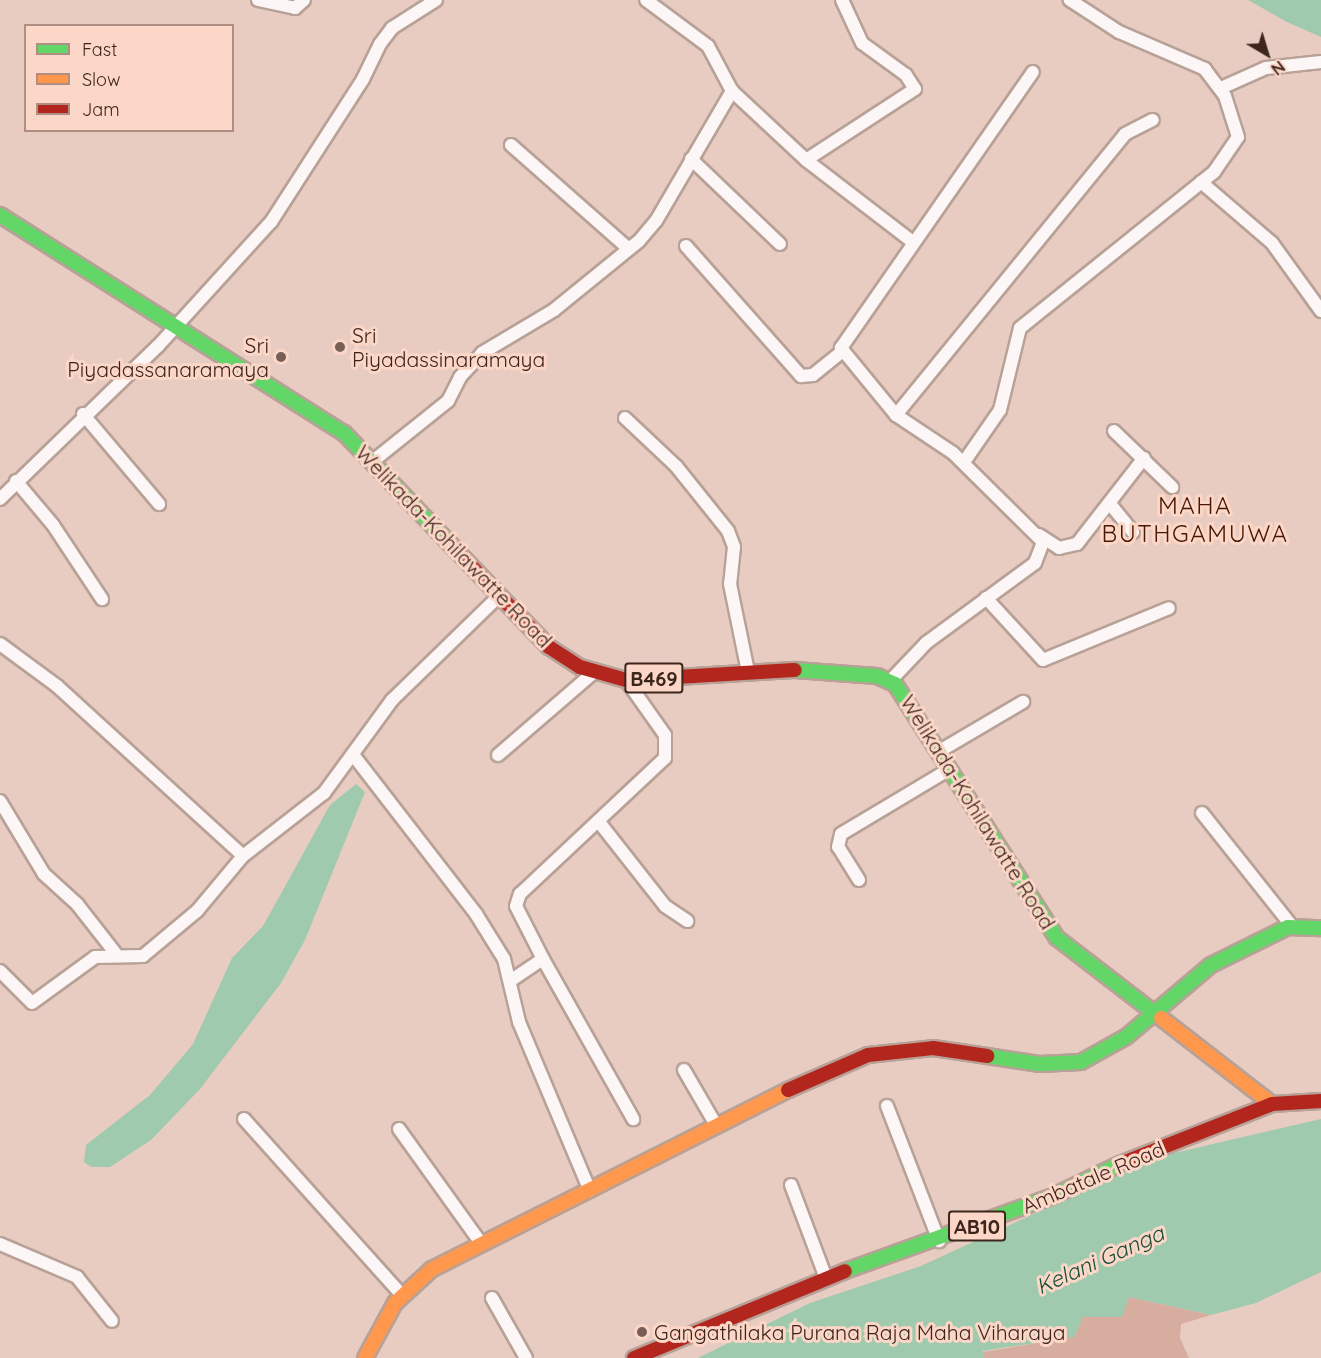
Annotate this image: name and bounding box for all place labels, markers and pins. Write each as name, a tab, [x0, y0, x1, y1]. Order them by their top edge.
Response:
place label: Sri Piyadassinaramaya	[352, 322, 545, 372]
place label: Sri Piyadassanaramaya	[67, 332, 269, 382]
marker: Sri Piyadassinaramaya	[333, 340, 347, 354]
marker: Sri Piyadassanaramaya	[274, 350, 288, 364]
place label: Gangathilaka Purana Raja Maha Viharaya	[654, 1319, 1066, 1345]
marker: Gangathilaka Purana Raja Maha Viharaya	[635, 1325, 649, 1339]

